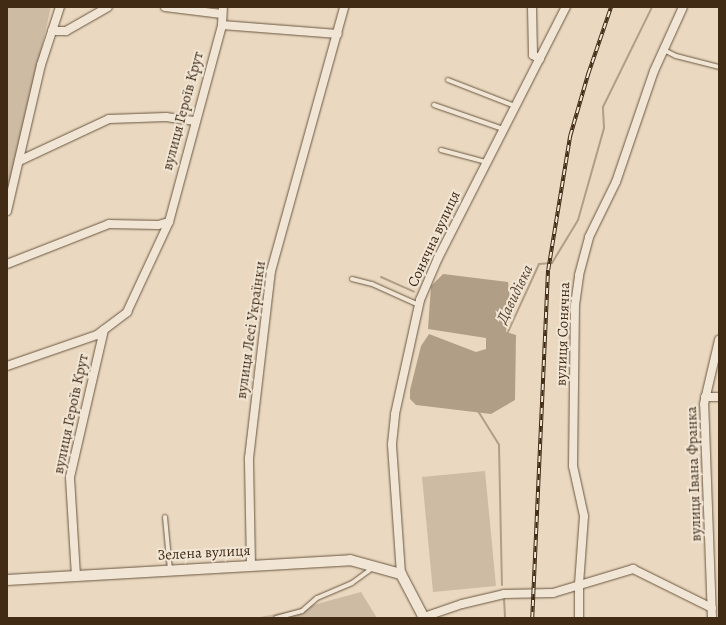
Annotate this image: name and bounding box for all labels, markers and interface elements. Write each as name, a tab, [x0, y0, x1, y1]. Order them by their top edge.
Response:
street label: вулиця Героїв Крут	[159, 50, 207, 172]
street label: Сонячна вулиця	[404, 188, 464, 290]
street label: вулиця Лесі Українки	[232, 260, 270, 400]
water label: Давидівка	[493, 262, 537, 326]
street label: вулиця Сонячна	[552, 282, 574, 386]
street label: вулиця Героїв Крут	[50, 352, 92, 476]
street label: вулиця Івана Франка	[683, 406, 705, 542]
street label: Зелена вулиця	[157, 542, 251, 564]

